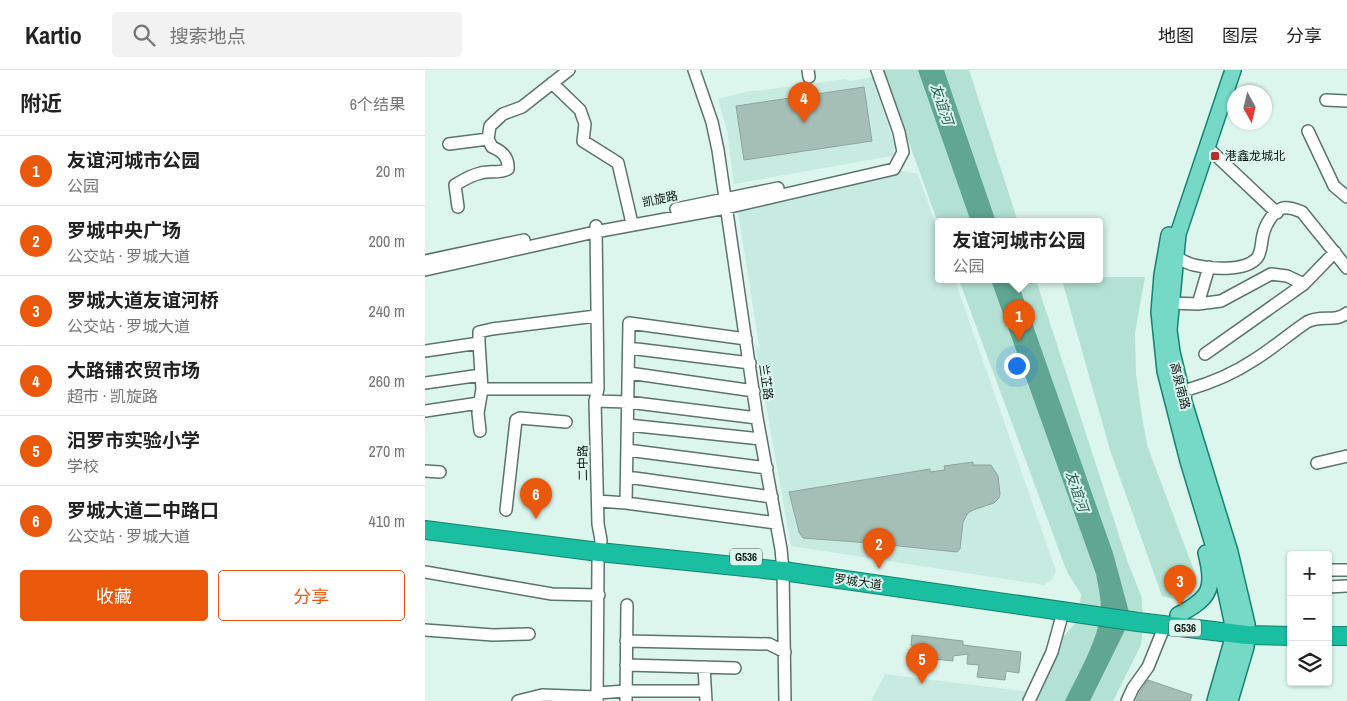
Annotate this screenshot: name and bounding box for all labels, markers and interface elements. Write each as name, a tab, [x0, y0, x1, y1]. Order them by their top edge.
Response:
search box	[112, 12, 462, 57]
text: Kartio	[25, 19, 82, 51]
icon: search	[130, 21, 158, 49]
text: 搜索地点	[170, 23, 246, 49]
text: 地图	[1158, 23, 1194, 48]
text: 图层	[1222, 23, 1258, 48]
text: 分享	[1286, 23, 1322, 48]
water label: 友谊河	[927, 81, 958, 130]
pin: 4	[788, 82, 820, 123]
north arrow	[1227, 85, 1272, 130]
text: 附近	[20, 89, 62, 118]
text: 6个结果	[350, 93, 405, 115]
text: 友谊河城市公园	[67, 147, 200, 173]
place label: 港鑫龙城北	[1225, 148, 1285, 164]
marker: 港鑫龙城北	[1209, 150, 1221, 162]
text: 1	[32, 160, 40, 182]
text: 20 m	[376, 160, 405, 182]
text: 公园	[67, 175, 99, 197]
street label: 凯旋路	[641, 187, 679, 211]
text: 罗城中央广场	[67, 217, 181, 243]
popup	[935, 218, 1103, 283]
text: 友谊河城市公园	[952, 227, 1086, 253]
text: 2	[32, 230, 40, 252]
text: 200 m	[369, 230, 405, 252]
text: 公交站 · 罗城大道	[67, 245, 190, 267]
text: 公园	[952, 255, 985, 277]
text: 罗城大道友谊河桥	[67, 287, 219, 313]
text: 3	[32, 300, 40, 322]
text: 240 m	[369, 300, 405, 322]
pin: 1	[1003, 300, 1035, 341]
text: 公交站 · 罗城大道	[67, 315, 190, 337]
your location	[1004, 353, 1030, 379]
text: 大路铺农贸市场	[67, 357, 200, 383]
street label: 高泉南路	[1166, 361, 1194, 411]
street label: 兰芷路	[756, 363, 776, 401]
text: 4	[32, 370, 40, 392]
text: 260 m	[369, 370, 405, 392]
text: 超市 · 凯旋路	[67, 385, 158, 407]
text: 汨罗市实验小学	[67, 427, 200, 453]
text: 5	[32, 440, 40, 462]
text: 270 m	[369, 440, 405, 462]
street label: 二中路	[575, 445, 591, 481]
text: 学校	[67, 455, 99, 477]
water label: 友谊河	[1062, 468, 1093, 517]
pin: 6	[520, 478, 552, 519]
text: 罗城大道二中路口	[67, 497, 219, 523]
text: 6	[32, 510, 40, 532]
text: 410 m	[369, 510, 405, 532]
text: 公交站 · 罗城大道	[67, 525, 190, 547]
pin: 2	[863, 528, 895, 569]
road number: G536	[730, 548, 762, 566]
map controls	[1287, 551, 1332, 686]
button: +	[1287, 551, 1332, 596]
pin: 3	[1164, 565, 1196, 606]
button: 收藏	[20, 570, 208, 621]
button: 分享	[218, 570, 405, 621]
street label: 罗城大道	[833, 571, 883, 593]
button: −	[1287, 596, 1332, 641]
road number: G536	[1169, 620, 1201, 636]
button: layers	[1287, 641, 1332, 686]
pin: 5	[906, 643, 938, 684]

